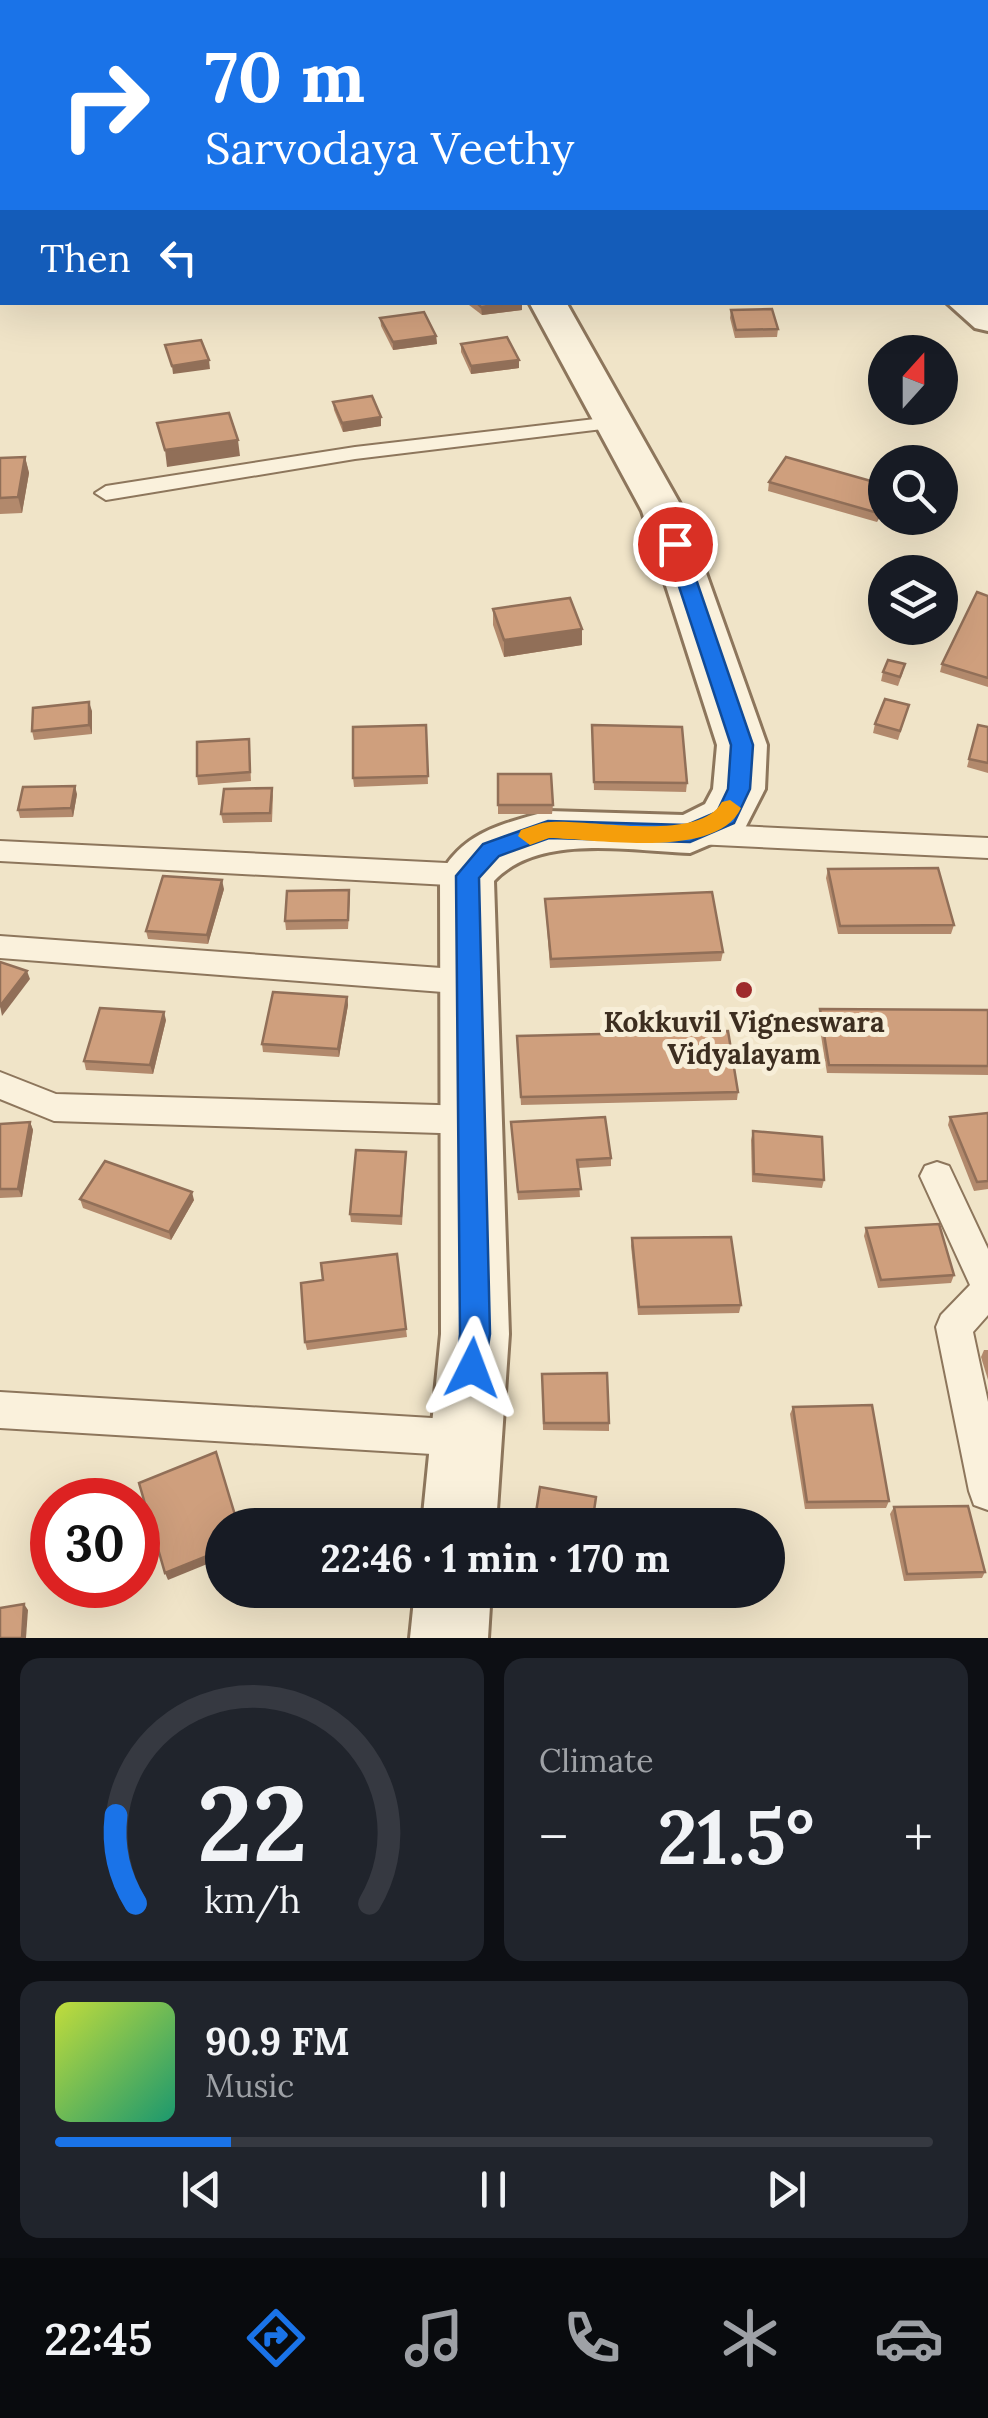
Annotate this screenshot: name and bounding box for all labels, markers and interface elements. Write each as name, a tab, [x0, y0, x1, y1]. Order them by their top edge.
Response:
text: 70 m	[205, 32, 365, 121]
icon: right	[40, 40, 170, 170]
text: Sarvodaya Veethy	[205, 119, 575, 176]
icon: left	[151, 230, 206, 285]
text: Then	[40, 234, 131, 282]
north arrow	[868, 335, 958, 425]
map controls	[868, 335, 958, 645]
button: search	[868, 445, 958, 535]
pin	[633, 502, 718, 587]
icon: arrive	[648, 517, 703, 572]
button: layers	[868, 555, 958, 645]
marker: Kokkuvil Vigneswara Vidyalayam	[733, 979, 755, 1001]
place label: Kokkuvil Vigneswara Vidyalayam	[603, 1004, 885, 1072]
position arrow	[420, 1316, 524, 1420]
speed limit sign: 30	[30, 1478, 160, 1608]
text: 22:46 · 1 min · 170 m	[320, 1534, 670, 1582]
text: Climate	[539, 1740, 654, 1781]
text: 22	[197, 1756, 307, 1889]
text: 21.5°	[657, 1789, 815, 1885]
text: −	[539, 1802, 568, 1872]
text: +	[904, 1802, 933, 1872]
text: km/h	[204, 1877, 300, 1923]
text: 90.9 FM	[205, 2017, 350, 2065]
text: Music	[205, 2065, 294, 2106]
icon: previous	[174, 2162, 229, 2217]
icon: pause	[466, 2162, 521, 2217]
icon: next	[759, 2162, 814, 2217]
icon: directions	[241, 2303, 311, 2373]
icon: music	[399, 2303, 469, 2373]
icon: phone	[557, 2303, 627, 2373]
icon: climate	[715, 2303, 785, 2373]
icon: car	[874, 2303, 944, 2373]
text: 22:45	[44, 2310, 152, 2367]

